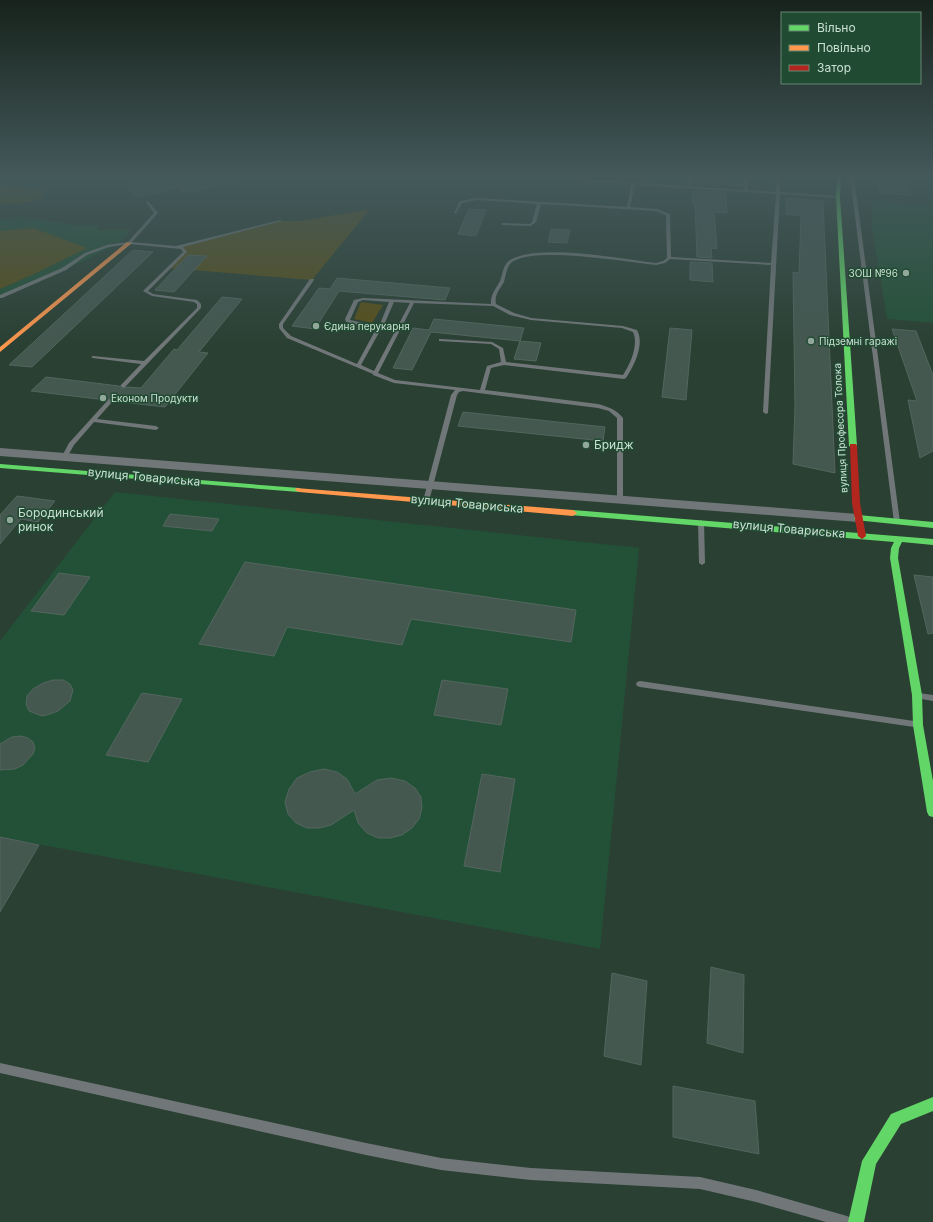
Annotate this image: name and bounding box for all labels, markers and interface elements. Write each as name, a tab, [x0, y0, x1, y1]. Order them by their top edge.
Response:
legend	[781, 12, 921, 84]
text: Вільно	[817, 20, 856, 35]
text: Повільно	[817, 40, 871, 55]
text: Затор	[817, 60, 851, 75]
place label: ЗОШ №96	[848, 267, 898, 279]
marker: ЗОШ №96	[901, 268, 911, 278]
place label: Єдина перукарня	[324, 320, 410, 332]
marker: Єдина перукарня	[311, 321, 321, 331]
place label: Підземні гаражі	[819, 335, 897, 347]
marker: Підземні гаражі	[806, 336, 816, 346]
street label: вулиця Професора Толока	[831, 363, 849, 493]
place label: Економ Продукти	[111, 392, 198, 404]
marker: Економ Продукти	[98, 393, 108, 403]
place label: Бридж	[594, 437, 634, 452]
marker: Бридж	[581, 440, 591, 450]
street label: вулиця Товариська	[87, 464, 201, 489]
street label: вулиця Товариська	[410, 491, 524, 516]
place label: Бородинський ринок	[18, 505, 103, 534]
marker: Бородинський ринок	[5, 515, 15, 525]
street label: вулиця Товариська	[732, 516, 846, 541]

